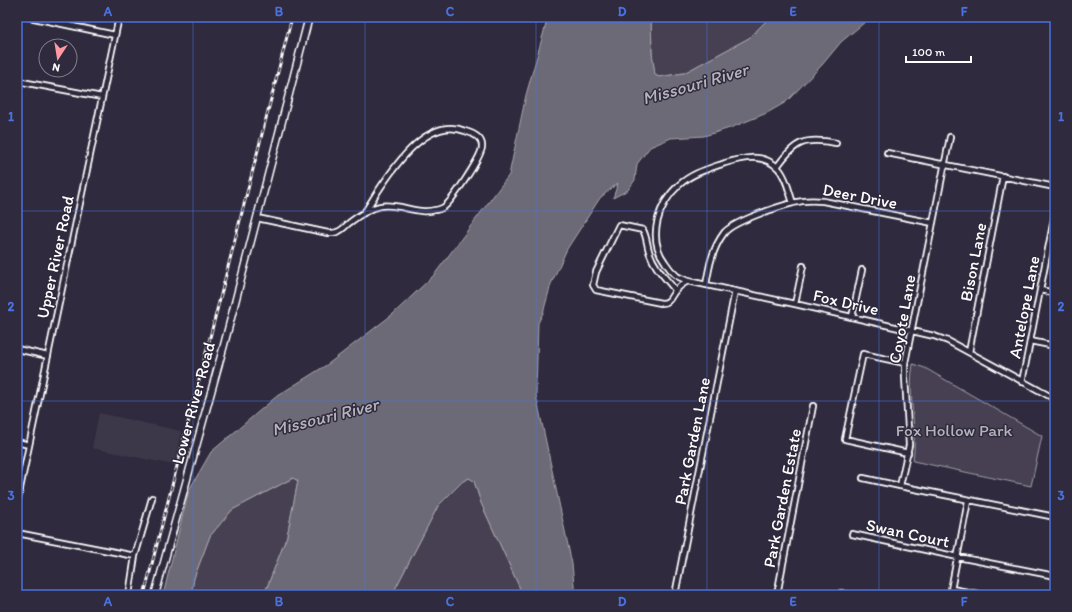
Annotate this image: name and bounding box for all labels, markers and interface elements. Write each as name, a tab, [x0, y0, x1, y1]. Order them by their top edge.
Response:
text: A	[103, 4, 113, 19]
text: B	[275, 4, 284, 19]
text: C	[446, 4, 455, 19]
text: D	[618, 4, 627, 19]
text: E	[789, 4, 797, 19]
text: F	[961, 4, 968, 19]
north arrow	[38, 38, 78, 78]
scale bar	[906, 38, 971, 64]
text: 100 m	[912, 45, 945, 59]
water label: Missouri River	[640, 58, 753, 110]
text: N	[51, 60, 61, 74]
text: 1	[8, 109, 14, 124]
text: 1	[1058, 109, 1064, 124]
street label: Deer Drive	[821, 179, 899, 213]
street label: Upper River Road	[32, 193, 78, 320]
street label: Bison Lane	[956, 221, 990, 303]
street label: Antelope Lane	[1004, 254, 1044, 360]
street label: Coyote Lane	[884, 273, 920, 365]
street label: Fox Drive	[811, 285, 881, 319]
text: 2	[8, 299, 15, 314]
text: 2	[1058, 299, 1065, 314]
street label: Lower River Road	[167, 340, 219, 466]
street label: Park Garden Lane	[670, 375, 714, 507]
water label: Missouri River	[269, 393, 383, 441]
park label: Fox Hollow Park	[896, 420, 1012, 440]
street label: Park Garden Estate	[759, 427, 805, 569]
text: 3	[7, 488, 15, 503]
text: 3	[1057, 488, 1065, 503]
street label: Swan Court	[864, 514, 952, 552]
text: A	[103, 594, 113, 609]
text: B	[275, 594, 284, 609]
text: C	[446, 594, 455, 609]
text: D	[618, 594, 627, 609]
text: E	[789, 594, 797, 609]
text: F	[961, 594, 968, 609]

